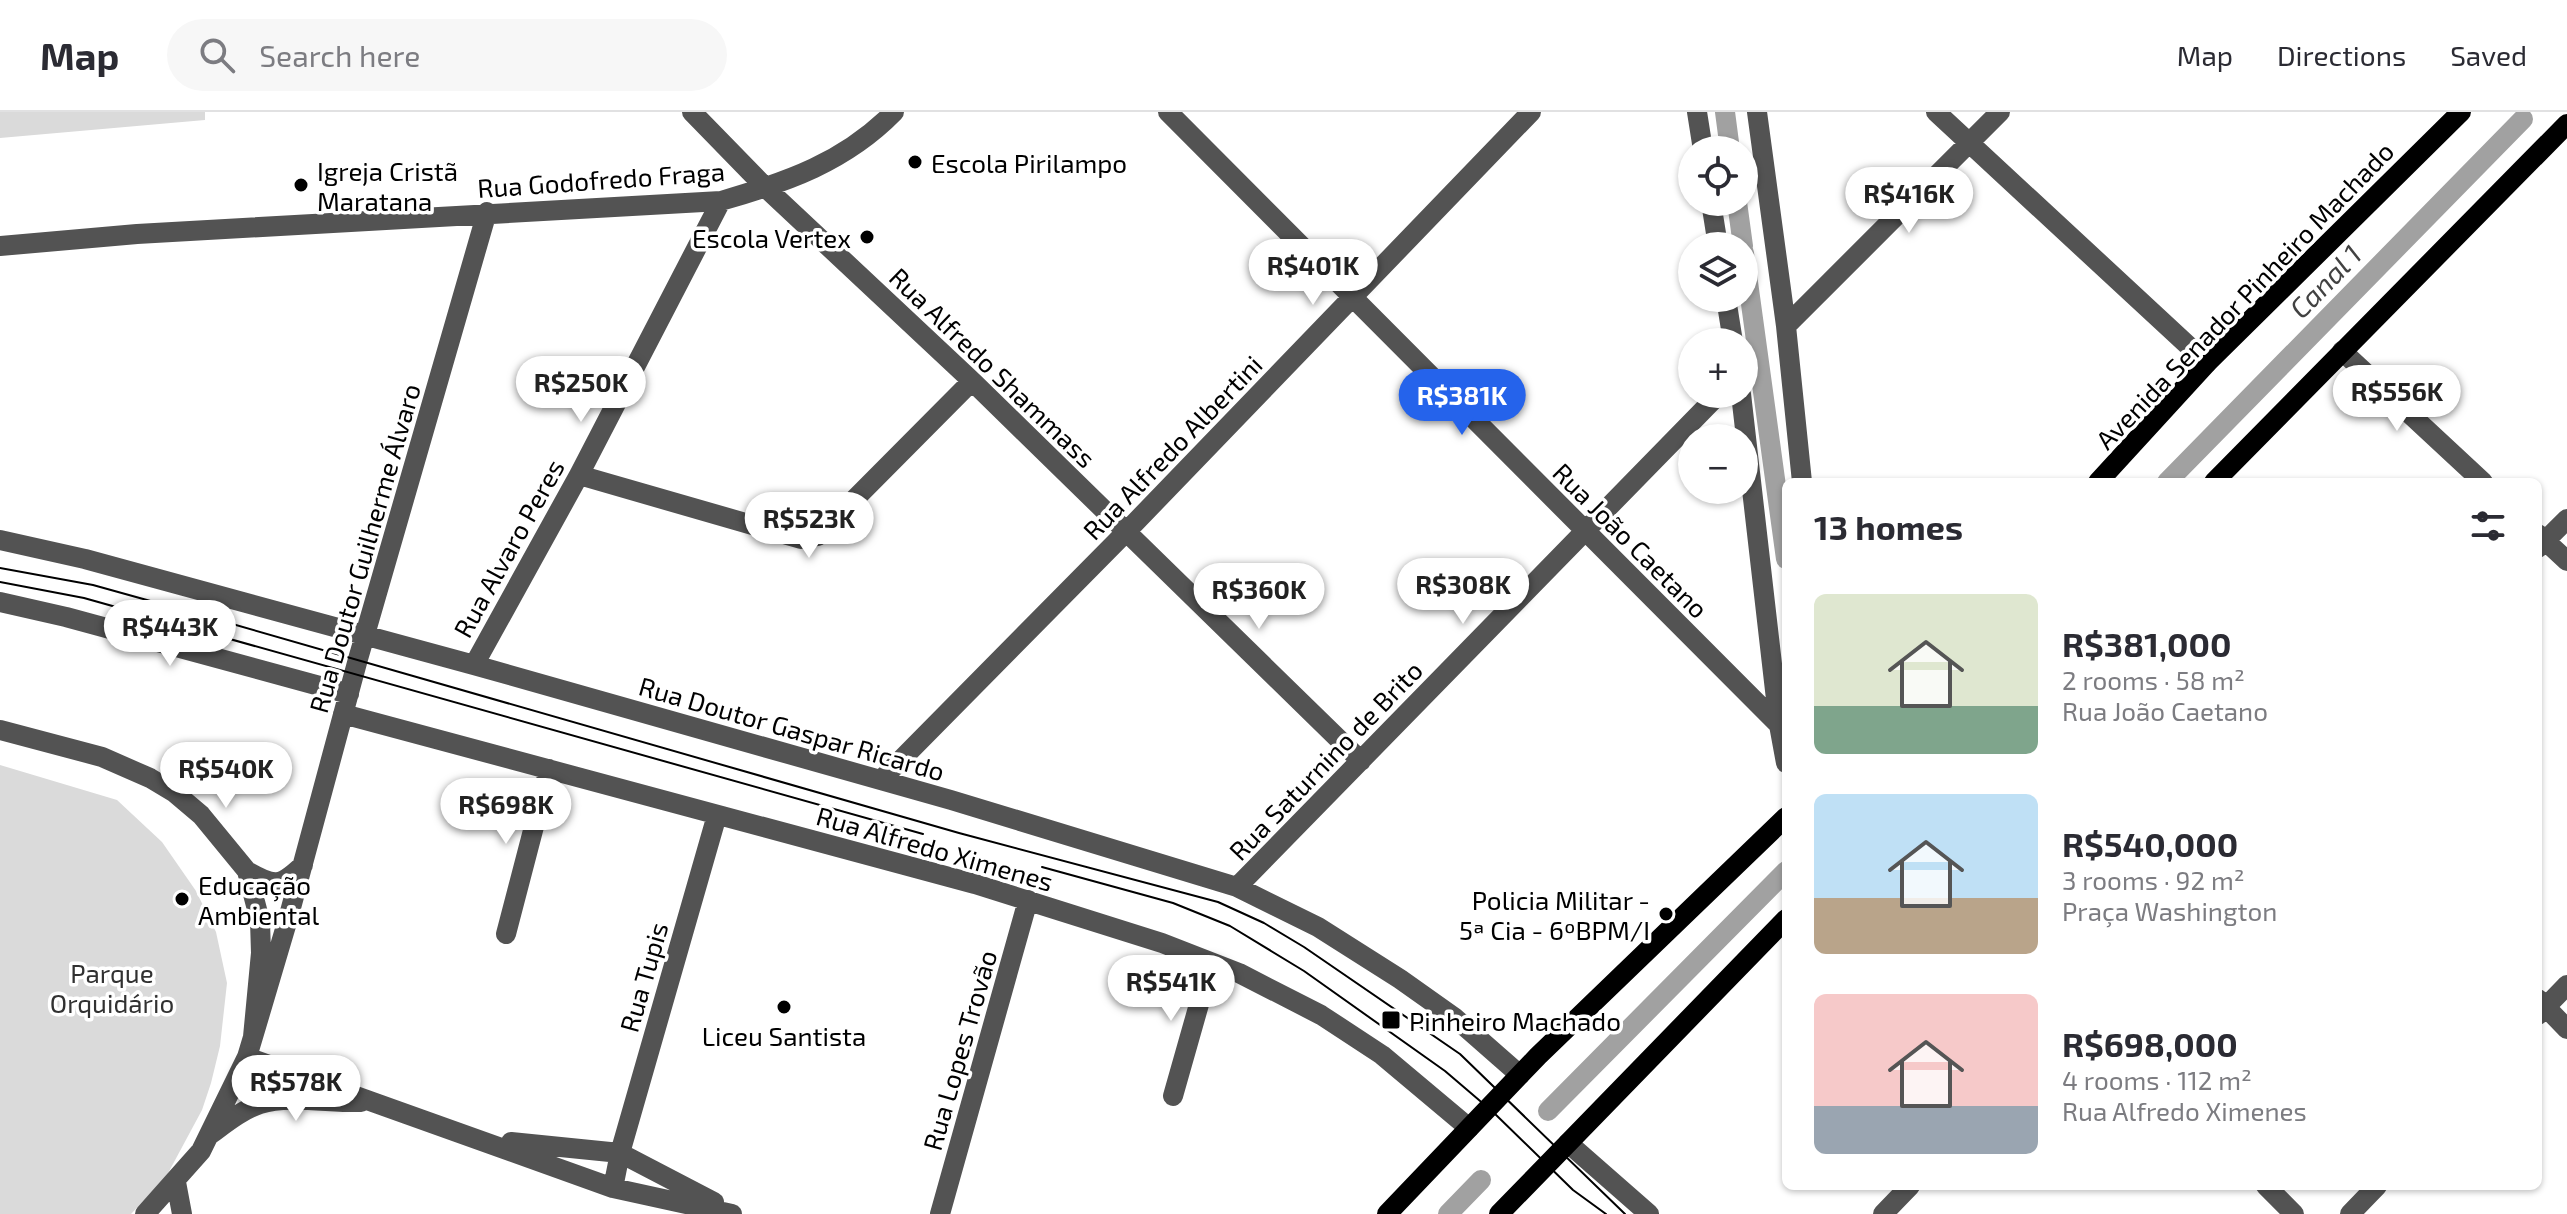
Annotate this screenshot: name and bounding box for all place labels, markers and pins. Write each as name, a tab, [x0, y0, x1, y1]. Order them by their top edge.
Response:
place label: Escola Pirilampo	[931, 147, 1127, 178]
marker: Escola Pirilampo	[906, 153, 924, 171]
place label: Igreja Cristã Maratana	[317, 155, 458, 216]
pin: R$416K	[1844, 167, 1974, 235]
marker: Igreja Cristã Maratana	[292, 176, 310, 194]
place label: Escola Vertex	[692, 222, 851, 253]
marker: Escola Vertex	[858, 228, 876, 246]
pin: R$401K	[1248, 239, 1378, 307]
pin: R$250K	[516, 356, 646, 424]
pin: R$556K	[2332, 365, 2462, 433]
pin: R$381K	[1397, 369, 1527, 437]
pin: R$523K	[744, 492, 874, 560]
pin: R$308K	[1398, 558, 1528, 626]
pin: R$360K	[1194, 563, 1324, 631]
pin: R$443K	[105, 600, 235, 668]
pin: R$540K	[161, 742, 291, 810]
pin: R$698K	[441, 778, 571, 846]
place label: Educação Ambiental	[198, 869, 319, 930]
place label: Policia Militar - 5ª Cia - 6ºBPM/I	[1459, 884, 1650, 945]
marker: Educação Ambiental	[173, 890, 191, 908]
marker: Policia Militar - 5ª Cia - 6ºBPM/I	[1657, 905, 1675, 923]
pin: R$541K	[1106, 955, 1236, 1023]
marker: Liceu Santista	[775, 998, 793, 1016]
place label: Pinheiro Machado	[1409, 1005, 1621, 1036]
marker: Pinheiro Machado	[1380, 1009, 1402, 1031]
place label: Liceu Santista	[702, 1020, 866, 1051]
pin: R$578K	[231, 1055, 361, 1123]

